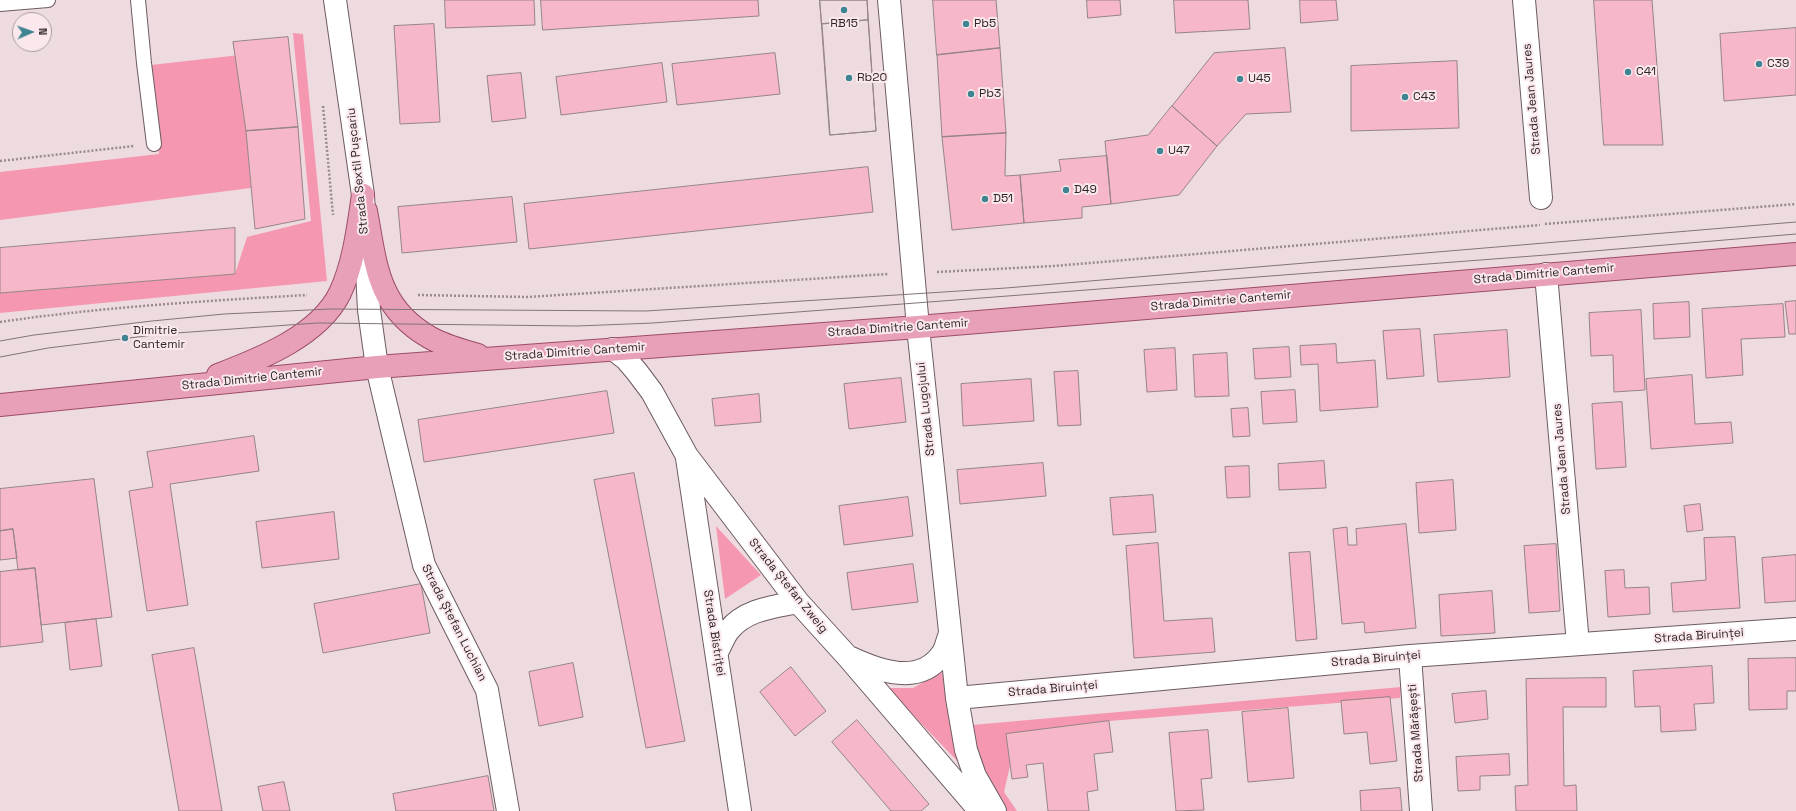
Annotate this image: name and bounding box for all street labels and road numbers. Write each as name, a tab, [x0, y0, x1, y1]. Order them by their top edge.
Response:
street label: Strada Jean Jaures	[1520, 43, 1544, 155]
street label: Strada Sextil Pușcariu	[344, 107, 372, 235]
street label: Strada Dimitrie Cantemir	[1473, 261, 1615, 287]
street label: Strada Dimitrie Cantemir	[1150, 288, 1292, 314]
street label: Strada Dimitrie Cantemir	[827, 316, 969, 340]
street label: Strada Dimitrie Cantemir	[504, 340, 646, 364]
street label: Strada Lugojului	[914, 361, 938, 457]
street label: Strada Dimitrie Cantemir	[181, 364, 323, 394]
street label: Strada Jean Jaures	[1550, 403, 1574, 515]
street label: Strada Ștefan Zweig	[745, 536, 831, 636]
street label: Strada Ștefan Luchian	[418, 562, 490, 684]
street label: Strada Bistriței	[700, 589, 728, 677]
street label: Strada Biruinței	[1654, 626, 1744, 646]
street label: Strada Biruinței	[1331, 648, 1421, 670]
street label: Strada Biruinței	[1008, 678, 1098, 700]
street label: Strada Mărășești	[1405, 684, 1427, 782]

